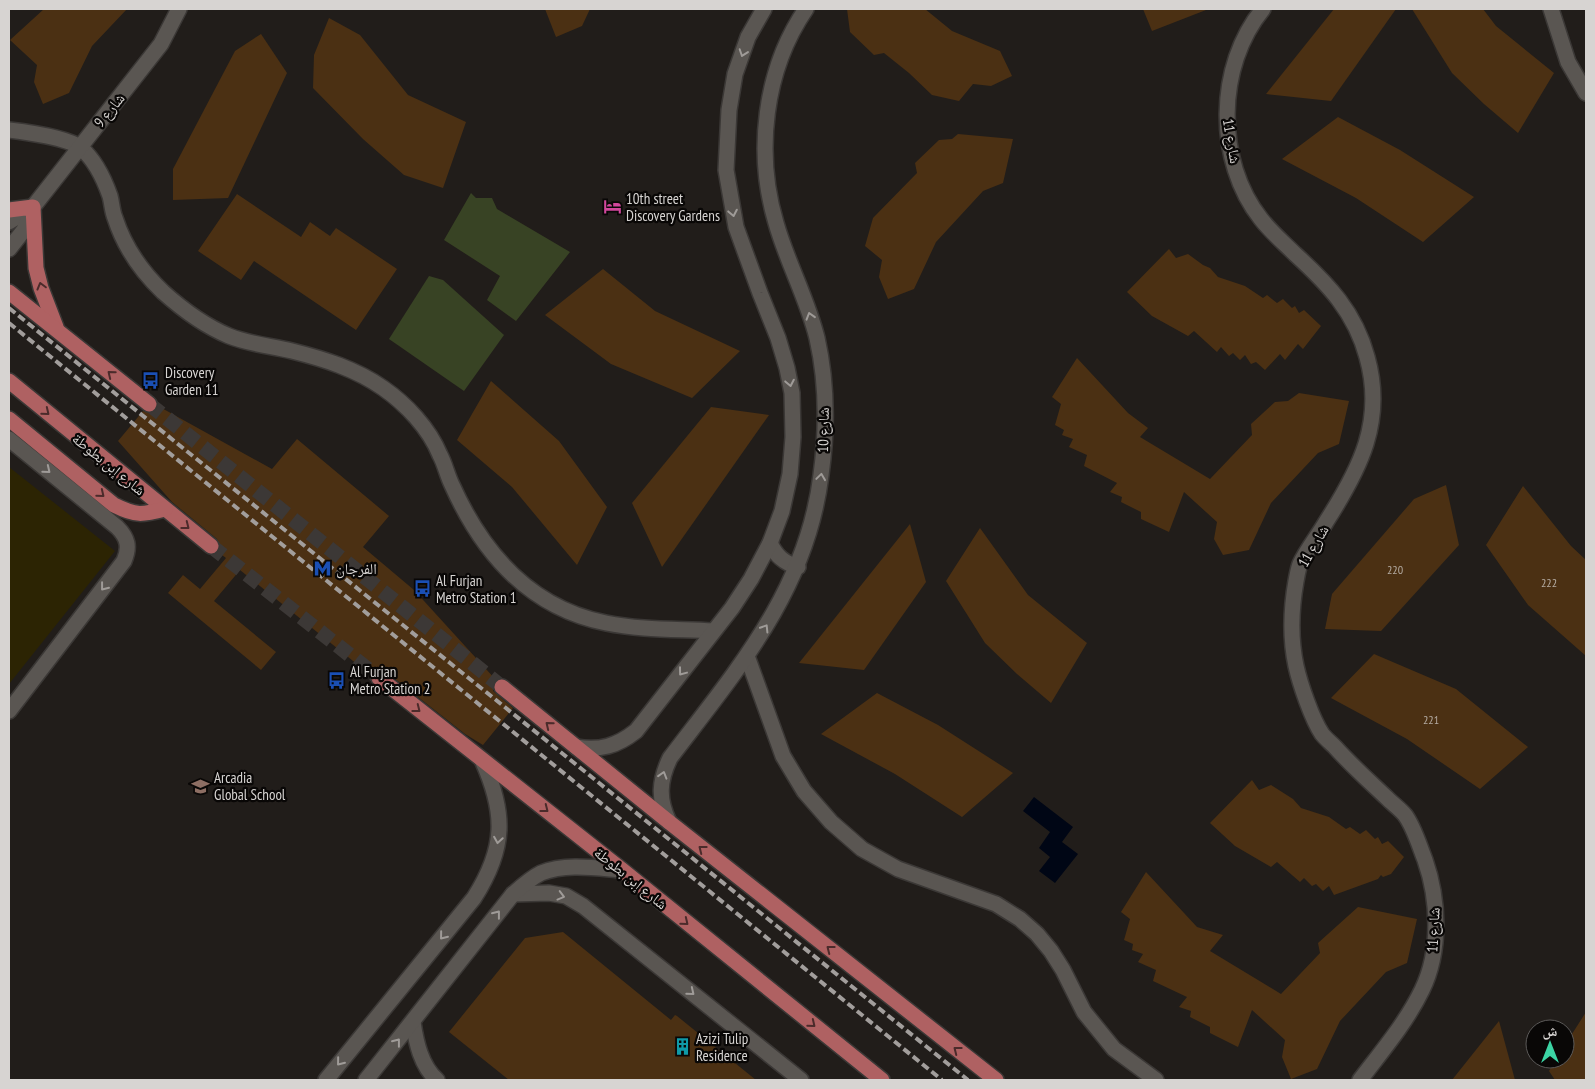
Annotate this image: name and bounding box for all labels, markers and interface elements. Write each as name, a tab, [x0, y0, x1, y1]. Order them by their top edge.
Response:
one-way arrow	[739, 48, 749, 56]
street label: شارع 9	[90, 89, 129, 132]
street label: شارع 11	[1218, 117, 1245, 165]
place label: 10th street Discovery Gardens	[626, 189, 720, 225]
hotel icon: 10th street Discovery Gardens	[602, 197, 622, 217]
one-way arrow	[728, 208, 738, 217]
one-way arrow	[36, 283, 46, 291]
one-way arrow	[806, 312, 816, 320]
place label: Discovery Garden 11	[165, 363, 218, 399]
one-way arrow	[107, 370, 116, 379]
bus stop icon: Discovery Garden 11	[141, 371, 161, 391]
one-way arrow	[784, 379, 794, 387]
one-way arrow	[41, 406, 50, 415]
street label: شارع 10	[813, 407, 834, 453]
street label: شارع إبن بطوطة	[68, 429, 150, 500]
one-way arrow	[41, 464, 50, 472]
one-way arrow	[815, 472, 825, 481]
one-way arrow	[95, 488, 104, 496]
one-way arrow	[180, 520, 189, 528]
street label: شارع 11	[1293, 522, 1333, 571]
metro station icon: الفرجان	[312, 558, 332, 578]
place label: الفرجان	[336, 559, 377, 579]
house number: 220	[1387, 562, 1403, 577]
place label: Al Furjan Metro Station 1	[436, 571, 517, 607]
house number: 222	[1541, 575, 1557, 590]
bus stop icon: Al Furjan Metro Station 1	[412, 579, 432, 599]
one-way arrow	[101, 581, 110, 591]
one-way arrow	[759, 624, 769, 633]
place label: Al Furjan Metro Station 2	[350, 662, 431, 698]
one-way arrow	[679, 666, 687, 675]
bus stop icon: Al Furjan Metro Station 2	[326, 670, 346, 690]
one-way arrow	[411, 703, 420, 711]
house number: 221	[1423, 712, 1439, 727]
one-way arrow	[545, 721, 554, 730]
place label: Arcadia Global School	[214, 768, 286, 804]
one-way arrow	[657, 772, 667, 780]
school or university icon: Arcadia Global School	[190, 776, 210, 796]
one-way arrow	[539, 804, 548, 813]
one-way arrow	[493, 836, 503, 845]
street label: شارع إبن بطوطة	[590, 843, 672, 914]
one-way arrow	[699, 846, 708, 854]
one-way arrow	[557, 890, 566, 901]
street label: شارع 11	[1422, 907, 1445, 953]
one-way arrow	[491, 911, 499, 920]
one-way arrow	[680, 916, 689, 925]
one-way arrow	[440, 930, 448, 939]
one-way arrow	[827, 947, 836, 955]
one-way arrow	[685, 987, 694, 995]
one-way arrow	[806, 1018, 815, 1026]
north arrow	[1525, 1019, 1575, 1069]
text: ش	[1543, 1022, 1558, 1040]
place label: Azizi Tulip Residence	[696, 1029, 748, 1065]
building icon: Azizi Tulip Residence	[672, 1037, 692, 1057]
one-way arrow	[391, 1039, 399, 1048]
one-way arrow	[954, 1047, 963, 1056]
one-way arrow	[338, 1056, 346, 1065]

